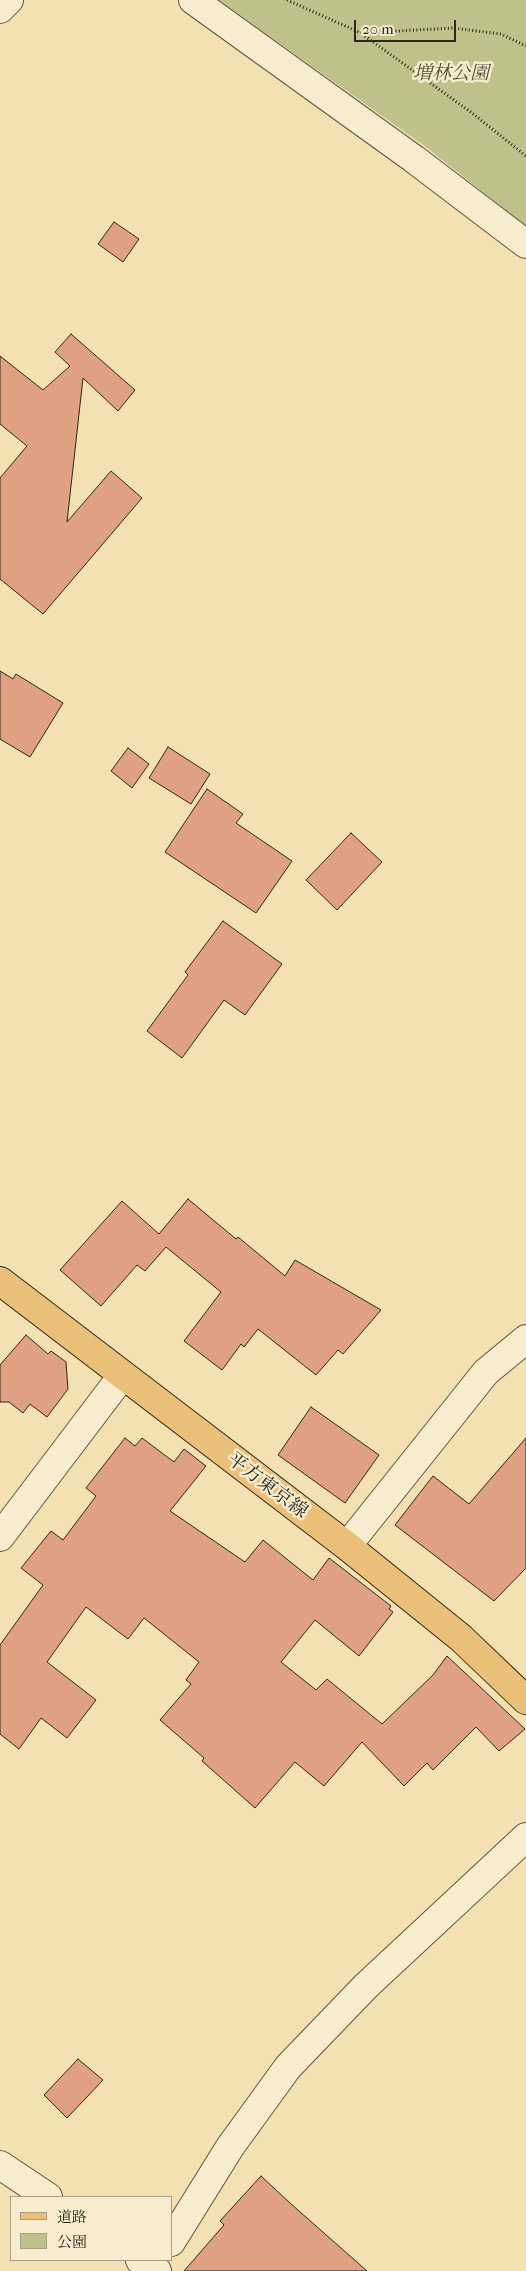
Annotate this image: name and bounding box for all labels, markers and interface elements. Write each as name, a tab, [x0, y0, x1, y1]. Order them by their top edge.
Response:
scale bar	[356, 10, 458, 42]
text: 20 m	[362, 20, 394, 38]
park label: 増林公園	[413, 63, 489, 85]
street label: 平方東京線	[222, 1448, 312, 1524]
legend	[10, 2196, 172, 2261]
text: 道路	[57, 2208, 87, 2226]
text: 公園	[57, 2233, 87, 2251]

